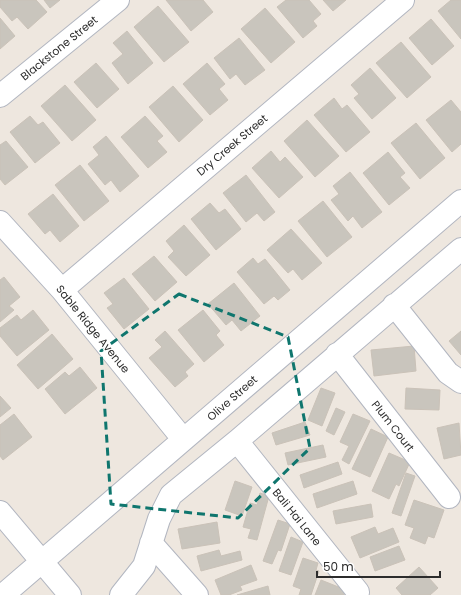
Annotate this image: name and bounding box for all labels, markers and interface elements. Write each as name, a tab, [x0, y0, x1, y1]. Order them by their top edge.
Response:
street label: Blackstone Street	[17, 12, 101, 84]
street label: Dry Creek Street	[193, 111, 271, 179]
street label: Sable Ridge Avenue	[52, 282, 134, 377]
street label: Olive Street	[203, 372, 261, 424]
street label: Plum Court	[368, 397, 418, 455]
street label: Bali Hai Lane	[269, 485, 325, 549]
scale bar	[317, 553, 440, 579]
text: 50 m	[323, 558, 354, 575]

